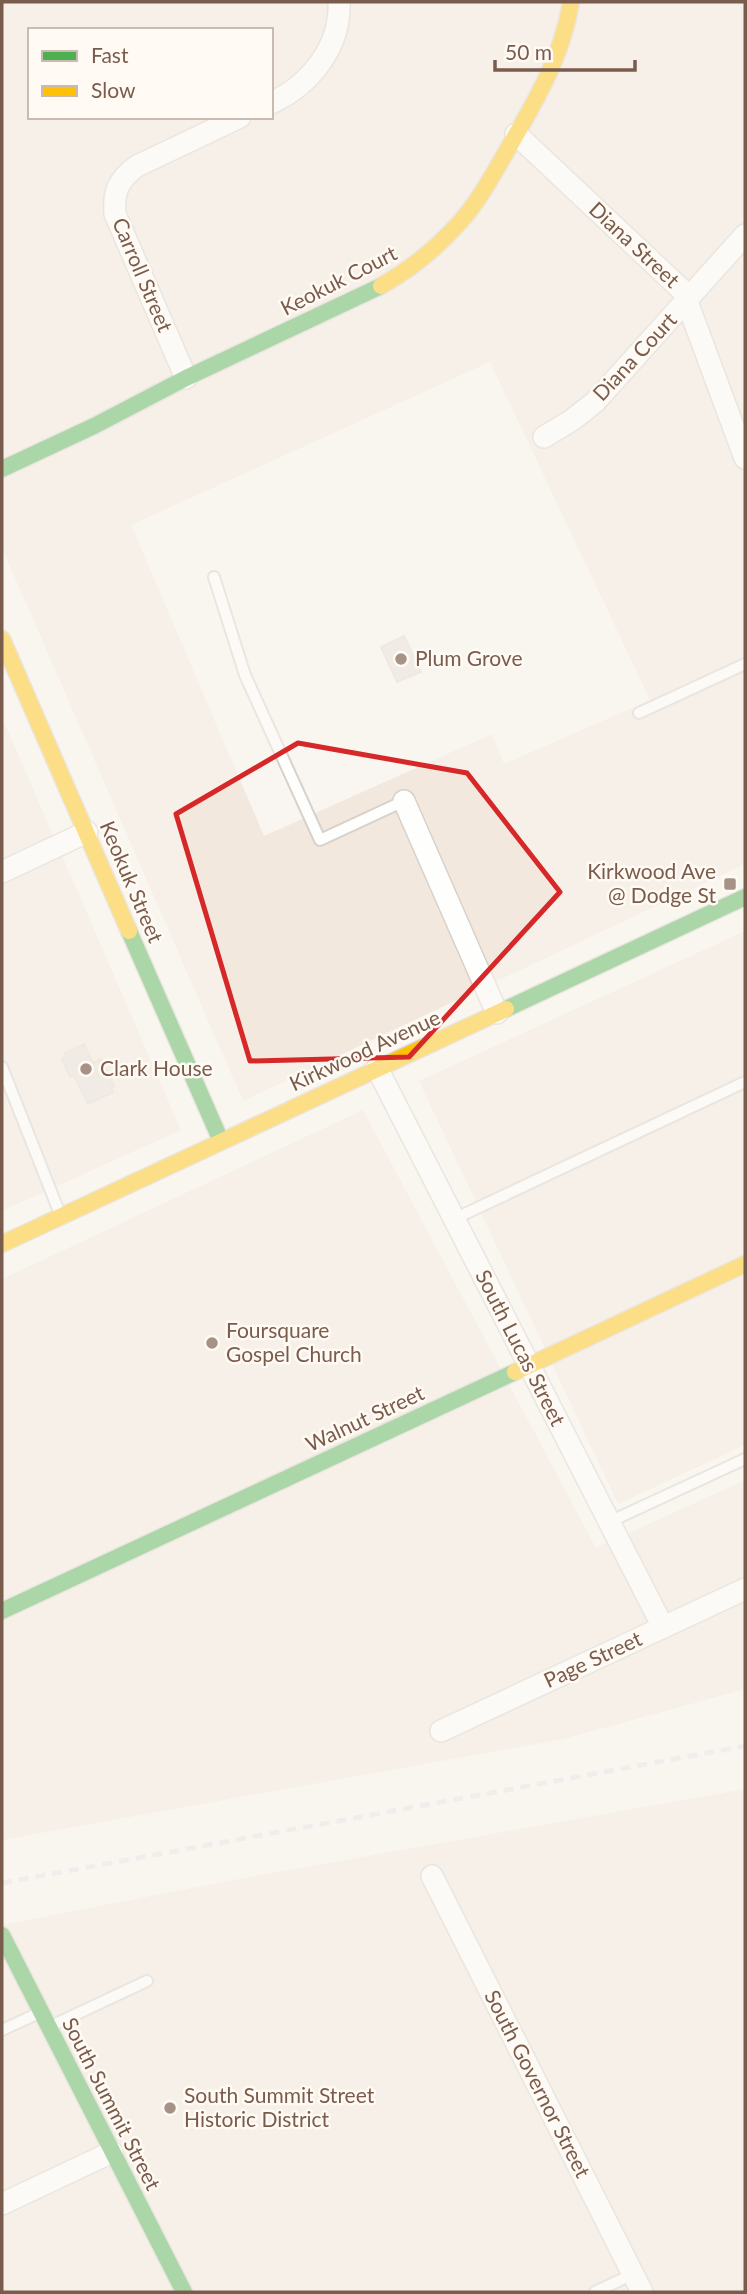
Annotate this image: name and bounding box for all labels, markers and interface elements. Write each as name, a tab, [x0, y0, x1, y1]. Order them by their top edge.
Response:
legend	[28, 28, 273, 119]
scale bar	[495, 28, 635, 72]
text: 50 m	[505, 39, 552, 64]
text: Fast	[91, 42, 129, 67]
text: Slow	[91, 77, 136, 102]
street label: Diana Street	[585, 196, 686, 292]
street label: Carroll Street	[108, 213, 179, 336]
street label: Keokuk Court	[276, 239, 401, 320]
street label: Diana Court	[587, 306, 681, 405]
place label: Plum Grove	[415, 645, 523, 670]
marker: Plum Grove	[393, 651, 409, 667]
street label: Keokuk Street	[96, 817, 169, 946]
place label: Kirkwood Ave @ Dodge St	[587, 858, 716, 907]
marker: Kirkwood Ave @ Dodge St	[722, 876, 738, 892]
street label: Kirkwood Avenue	[285, 1004, 444, 1095]
place label: Clark House	[100, 1055, 213, 1080]
marker: Clark House	[78, 1061, 94, 1077]
street label: South Lucas Street	[471, 1265, 572, 1430]
place label: Foursquare Gospel Church	[226, 1317, 362, 1366]
marker: Foursquare Gospel Church	[204, 1335, 220, 1351]
street label: Walnut Street	[301, 1379, 428, 1456]
street label: Page Street	[539, 1625, 646, 1692]
street label: South Governor Street	[480, 1985, 597, 2182]
street label: South Summit Street	[58, 2013, 167, 2194]
place label: South Summit Street Historic District	[184, 2082, 375, 2131]
marker: South Summit Street Historic District	[162, 2100, 178, 2116]

